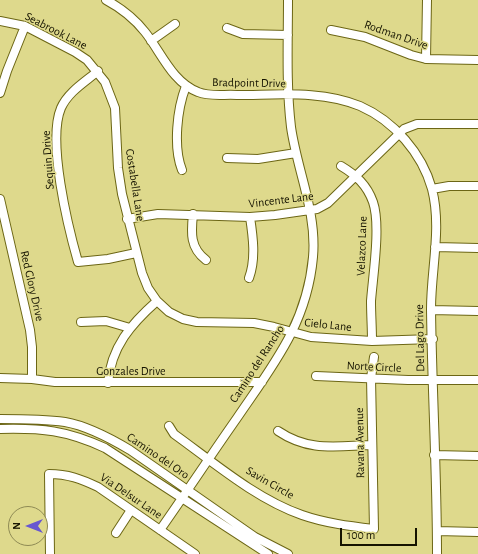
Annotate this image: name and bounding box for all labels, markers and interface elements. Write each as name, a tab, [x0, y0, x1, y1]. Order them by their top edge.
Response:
street label: Seabrook Lane	[23, 9, 89, 53]
street label: Rodman Drive	[362, 17, 430, 53]
street label: Bradpoint Drive	[212, 75, 286, 91]
street label: Sequin Drive	[39, 130, 57, 190]
street label: Costabella Lane	[122, 148, 148, 222]
street label: Vincente Lane	[248, 189, 314, 211]
street label: Velazco Lane	[354, 216, 370, 276]
street label: Red Glory Drive	[17, 249, 47, 323]
street label: Del Lago Drive	[412, 304, 428, 372]
street label: Cielo Lane	[304, 315, 352, 335]
street label: Camino del Rancho	[227, 322, 287, 406]
street label: Norte Circle	[346, 358, 402, 376]
street label: Gonzales Drive	[96, 364, 166, 378]
street label: Ravana Avenue	[352, 407, 368, 479]
street label: Camino del Oro	[124, 430, 192, 482]
street label: Savin Circle	[243, 463, 297, 503]
street label: Via Delsur Lane	[97, 470, 165, 522]
north arrow	[8, 506, 48, 546]
scale bar	[342, 520, 419, 546]
text: N	[11, 522, 22, 530]
text: 100 m	[347, 529, 375, 541]

